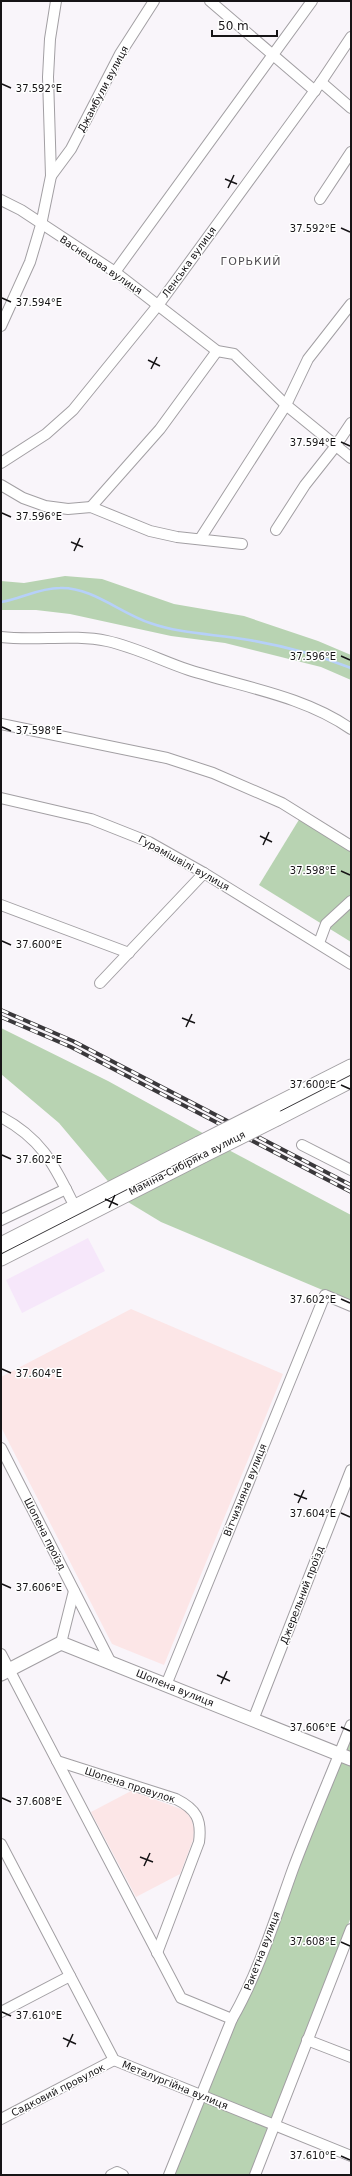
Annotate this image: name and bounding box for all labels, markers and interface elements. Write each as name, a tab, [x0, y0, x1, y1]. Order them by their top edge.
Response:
scale bar	[212, 12, 277, 38]
text: 50 m	[218, 19, 249, 33]
street label: Джамбули вулиця	[76, 44, 130, 134]
text: 37.592°E	[16, 83, 62, 94]
text: 37.592°E	[290, 223, 336, 234]
street label: Ленська вулиця	[160, 225, 218, 299]
street label: Васнецова вулиця	[58, 233, 144, 297]
district label: ГОРЬКИЙ	[221, 255, 281, 268]
text: 37.594°E	[16, 297, 62, 308]
text: 37.594°E	[290, 437, 336, 448]
text: 37.596°E	[16, 511, 62, 522]
text: 37.596°E	[290, 651, 336, 662]
text: 37.598°E	[16, 725, 62, 736]
street label: Гурамішвілі вулиця	[137, 833, 231, 893]
text: 37.598°E	[290, 865, 336, 876]
text: 37.600°E	[16, 939, 62, 950]
text: 37.600°E	[290, 1079, 336, 1090]
street label: Маміна-Сибіряка вулиця	[127, 1129, 247, 1197]
text: 37.602°E	[16, 1154, 62, 1165]
text: 37.602°E	[290, 1294, 336, 1305]
text: 37.604°E	[16, 1368, 62, 1379]
street label: Вітчизняна вулиця	[221, 1442, 269, 1538]
street label: Шопена проїзд	[22, 1496, 68, 1572]
text: 37.604°E	[290, 1508, 336, 1519]
street label: Джерельний проїзд	[278, 1544, 326, 1646]
text: 37.606°E	[16, 1582, 62, 1593]
street label: Шопена вулиця	[135, 1667, 215, 1709]
text: 37.606°E	[290, 1722, 336, 1733]
street label: Шопена провулок	[83, 1765, 177, 1805]
text: 37.608°E	[16, 1796, 62, 1807]
street label: Ракетна вулиця	[242, 1910, 282, 1992]
text: 37.608°E	[290, 1936, 336, 1947]
text: 37.610°E	[16, 2010, 62, 2021]
street label: Металургійна вулиця	[120, 2059, 230, 2111]
street label: Садковий провулок	[9, 2062, 107, 2118]
text: 37.610°E	[290, 2150, 336, 2161]

